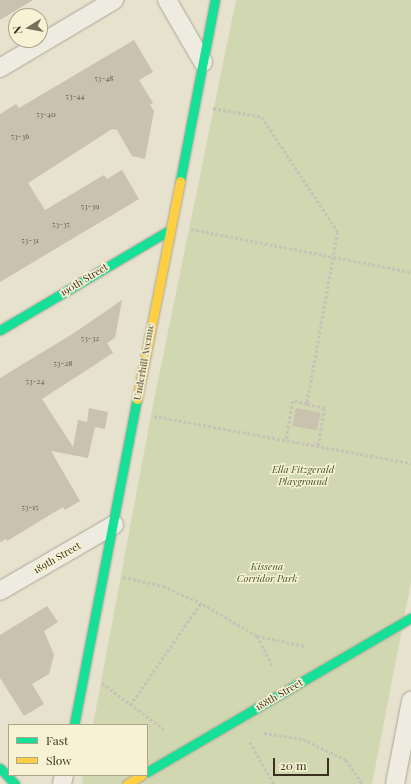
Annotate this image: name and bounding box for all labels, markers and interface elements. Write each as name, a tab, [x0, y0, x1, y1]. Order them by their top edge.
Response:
north arrow	[8, 8, 48, 48]
text: N	[9, 25, 25, 36]
house number: 53-48	[94, 73, 114, 83]
house number: 53-44	[66, 91, 84, 101]
house number: 53-40	[36, 109, 56, 119]
house number: 53-36	[11, 131, 29, 141]
house number: 53-39	[81, 201, 99, 211]
house number: 53-35	[52, 219, 70, 229]
house number: 53-31	[21, 235, 39, 245]
street label: 190th Street	[58, 261, 110, 299]
street label: Underhill Avenue	[131, 323, 157, 401]
house number: 53-32	[81, 333, 99, 343]
house number: 53-28	[54, 358, 72, 368]
house number: 53-24	[26, 376, 44, 386]
park label: Ella Fitzgerald Playground	[272, 463, 334, 486]
house number: 53-15	[21, 502, 39, 512]
street label: 189th Street	[31, 540, 83, 576]
park label: Kissena Corridor Park	[237, 560, 297, 584]
street label: 188th Street	[253, 677, 305, 713]
legend	[8, 724, 148, 776]
text: Fast	[46, 732, 68, 748]
scale bar	[275, 750, 331, 776]
text: Slow	[46, 752, 72, 768]
text: 20 m	[280, 757, 307, 773]

